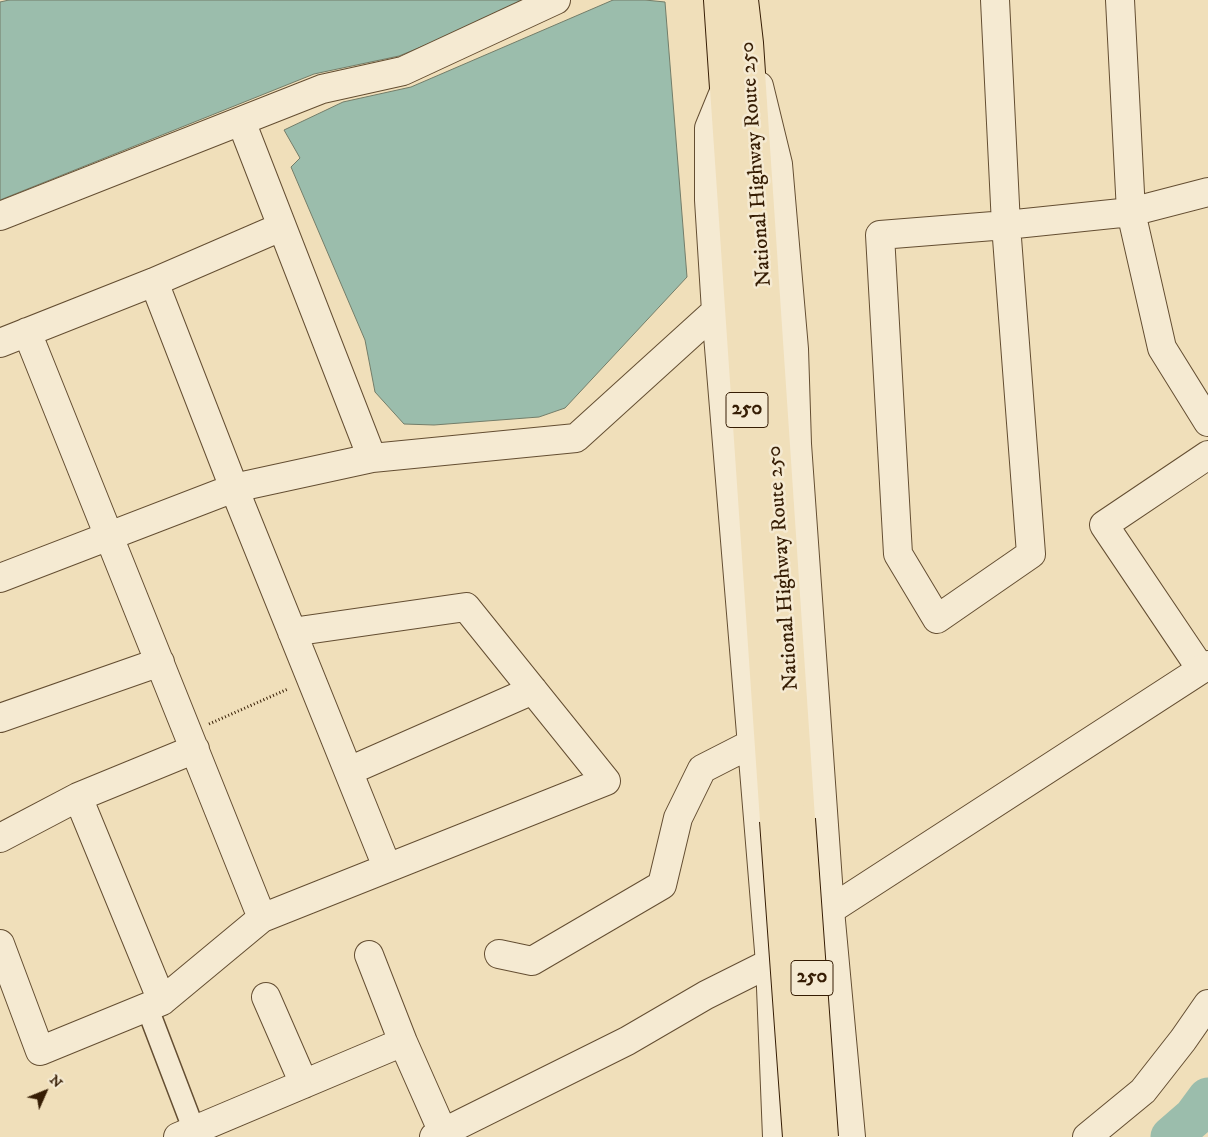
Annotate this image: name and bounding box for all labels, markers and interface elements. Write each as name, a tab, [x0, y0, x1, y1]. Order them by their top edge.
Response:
street label: National Highway Route 250	[736, 41, 778, 287]
road number: 250	[726, 392, 768, 428]
street label: National Highway Route 250	[763, 445, 805, 691]
road number: 250	[791, 960, 833, 996]
north arrow	[20, 1067, 70, 1117]
text: N	[45, 1071, 66, 1092]

